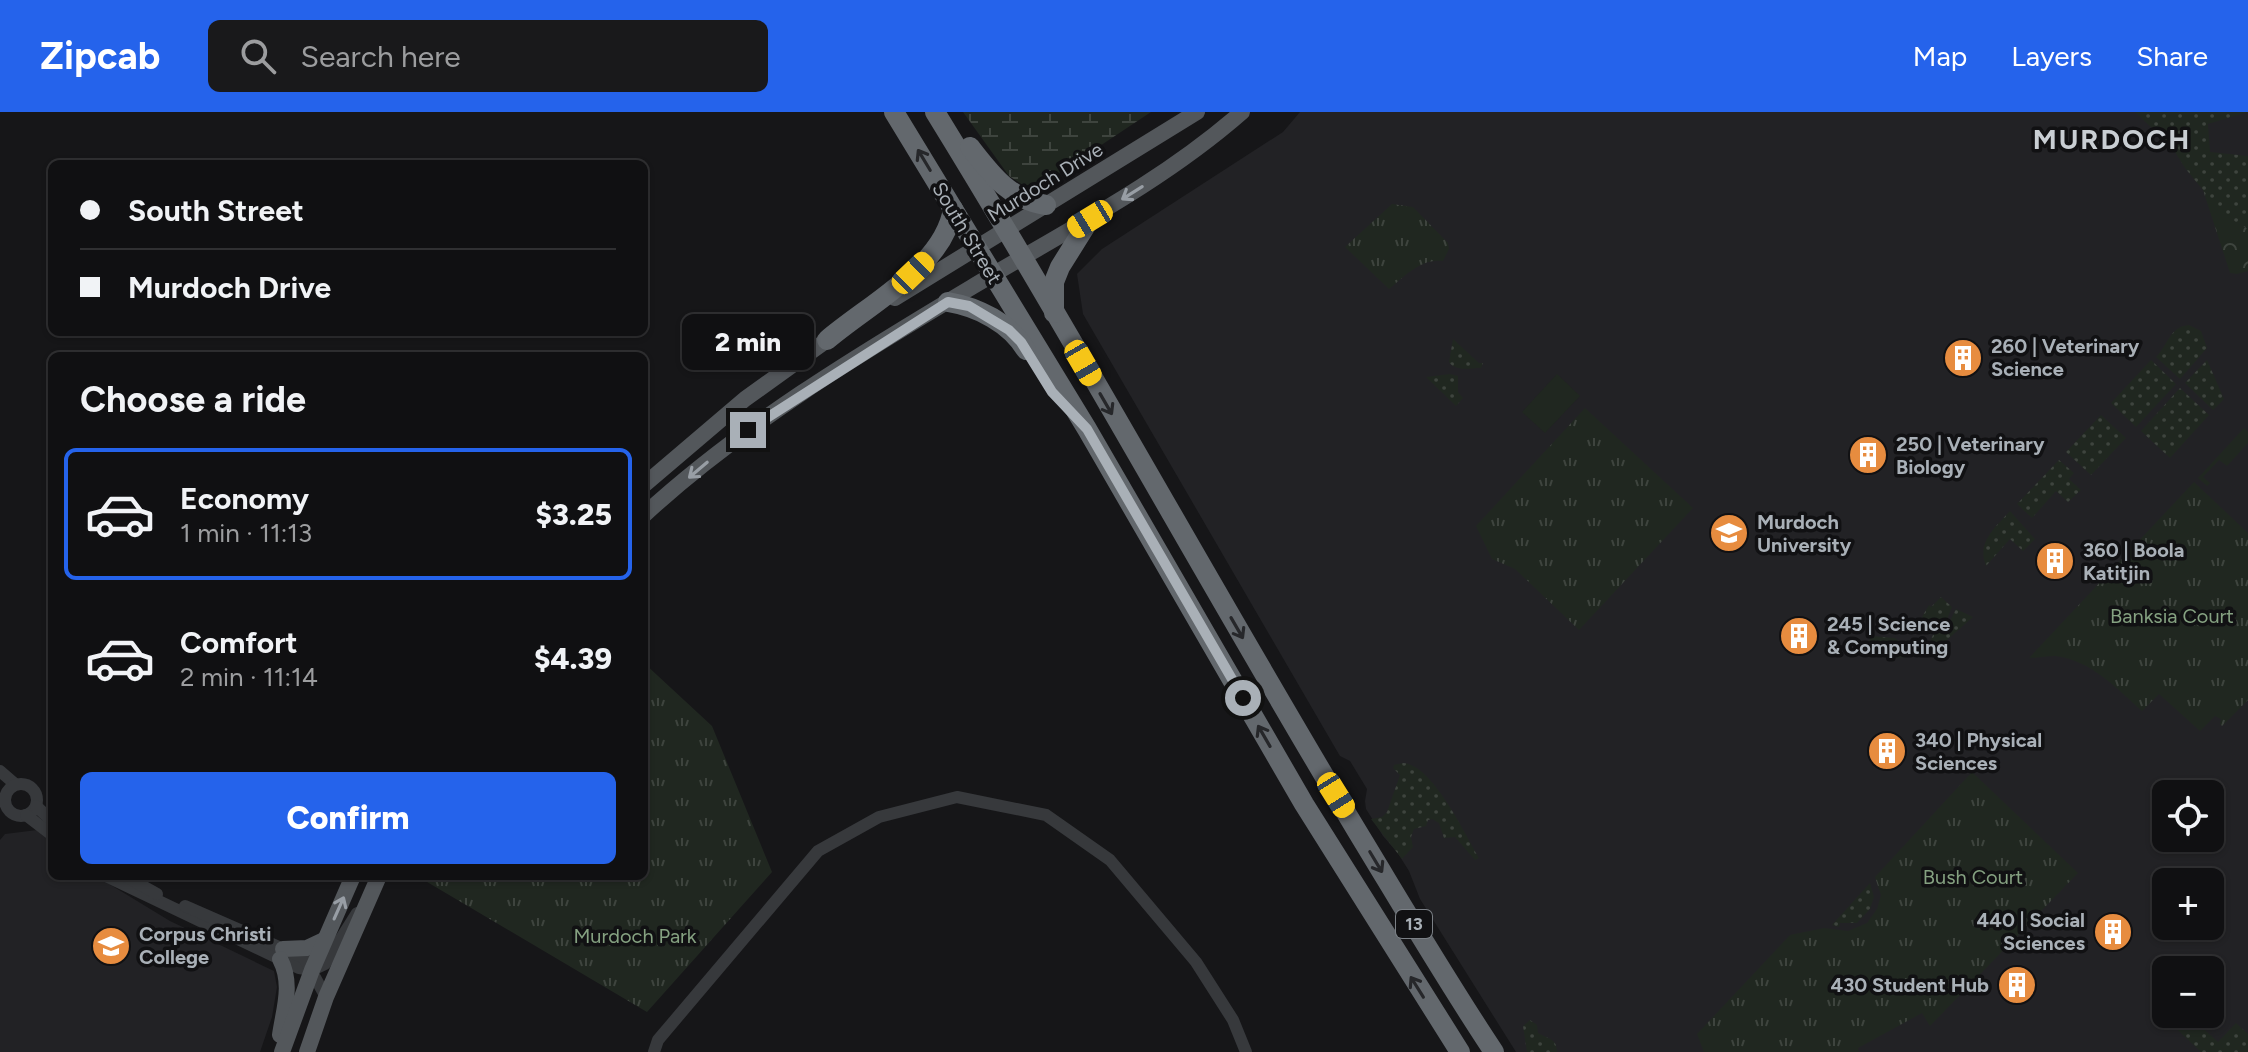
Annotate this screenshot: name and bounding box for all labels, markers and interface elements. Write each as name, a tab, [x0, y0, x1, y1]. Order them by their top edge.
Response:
search box	[208, 20, 768, 92]
text: Zipcab	[40, 33, 160, 79]
icon: search	[236, 34, 280, 78]
text: Search here	[300, 38, 461, 75]
text: Map	[1913, 39, 1967, 73]
text: Layers	[2011, 39, 2092, 73]
text: Share	[2136, 39, 2208, 73]
district label: MURDOCH	[2033, 122, 2191, 156]
street label: Murdoch Drive	[983, 137, 1107, 227]
one-way arrow	[915, 149, 931, 172]
street label: South Street	[927, 178, 1007, 288]
one-way arrow	[1121, 185, 1144, 201]
text: South Street	[128, 192, 304, 229]
car	[1063, 196, 1117, 242]
car	[887, 248, 939, 298]
text: Murdoch Drive	[128, 269, 331, 306]
callout: 2 min	[682, 314, 814, 370]
text: 2 min	[715, 326, 781, 358]
place label: 260 | Veterinary Science	[1991, 334, 2140, 381]
car	[1061, 336, 1105, 390]
building icon: 260 | Veterinary Science	[1942, 337, 1984, 379]
text: Choose a ride	[80, 378, 306, 421]
one-way arrow	[1099, 391, 1114, 415]
route end	[730, 412, 766, 448]
place label: 250 | Veterinary Biology	[1896, 432, 2045, 479]
building icon: 250 | Veterinary Biology	[1847, 434, 1889, 476]
one-way arrow	[688, 461, 709, 479]
icon: car	[84, 478, 156, 550]
text: Economy	[180, 480, 309, 517]
text: $3.25	[536, 496, 612, 533]
place label: Murdoch University	[1757, 510, 1852, 557]
school or university icon: Murdoch University	[1708, 512, 1750, 554]
text: 1 min · 11:13	[180, 517, 312, 549]
place label: 360 | Boola Katitjin	[2083, 538, 2184, 585]
building icon: 360 | Boola Katitjin	[2034, 540, 2076, 582]
park label: Banksia Court	[2110, 604, 2234, 628]
place label: 245 | Science & Computing	[1827, 612, 1950, 659]
building icon: 245 | Science & Computing	[1778, 615, 1820, 657]
one-way arrow	[1229, 616, 1245, 639]
icon: car	[84, 622, 156, 694]
text: Comfort	[180, 624, 298, 661]
text: $4.39	[534, 640, 612, 677]
text: 2 min · 11:14	[180, 661, 318, 693]
route start	[1225, 680, 1261, 716]
one-way arrow	[1256, 725, 1272, 748]
place label: 340 | Physical Sciences	[1915, 728, 2042, 775]
building icon: 340 | Physical Sciences	[1866, 730, 1908, 772]
car	[1313, 768, 1359, 822]
button: Confirm	[80, 772, 616, 864]
map controls	[2152, 780, 2224, 1028]
button: locate	[2152, 780, 2224, 852]
one-way arrow	[1368, 850, 1384, 873]
park label: Bush Court	[1923, 865, 2023, 889]
button: +	[2152, 868, 2224, 940]
one-way arrow	[332, 896, 347, 920]
place label: 440 | Social Sciences	[1977, 908, 2085, 955]
road number: 13	[1396, 910, 1432, 938]
building icon: 440 | Social Sciences	[2092, 911, 2134, 953]
place label: Corpus Christi College	[139, 922, 271, 969]
park label: Murdoch Park	[573, 924, 697, 948]
school or university icon: Corpus Christi College	[90, 925, 132, 967]
button: −	[2152, 956, 2224, 1028]
building icon: 430 Student Hub	[1996, 964, 2038, 1006]
place label: 430 Student Hub	[1831, 973, 1989, 997]
one-way arrow	[1409, 976, 1425, 999]

